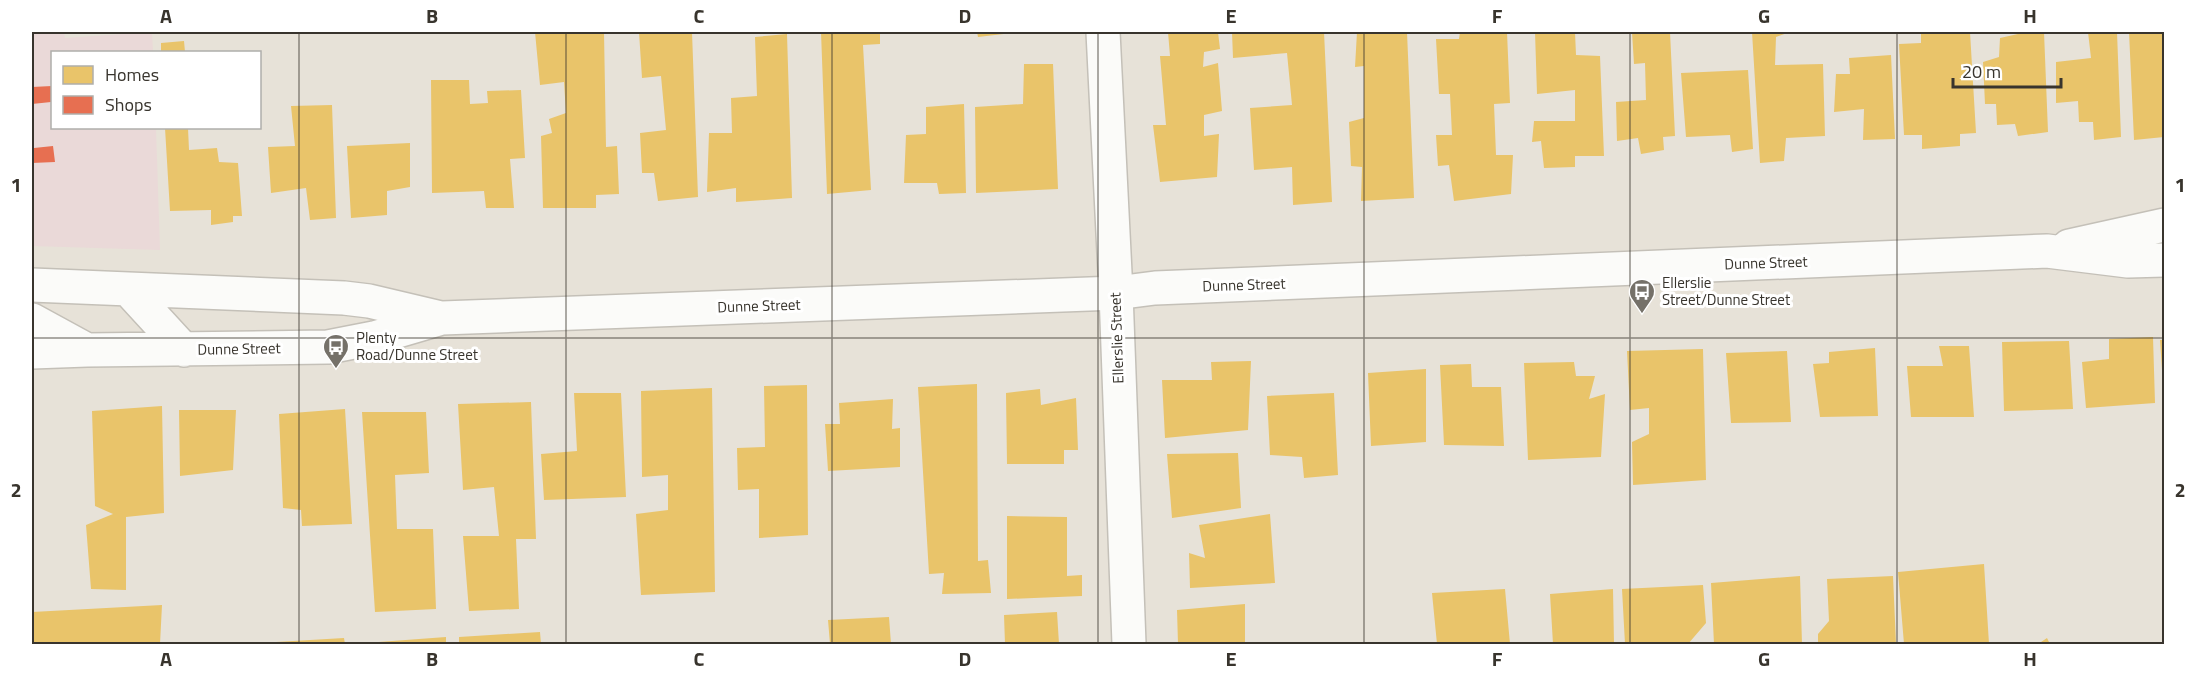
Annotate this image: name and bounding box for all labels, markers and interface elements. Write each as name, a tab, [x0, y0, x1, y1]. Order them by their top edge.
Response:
text: A	[160, 0, 172, 31]
text: B	[426, 0, 438, 31]
text: C	[694, 0, 705, 31]
text: D	[959, 0, 971, 31]
text: E	[1225, 0, 1237, 31]
text: F	[1492, 0, 1503, 31]
text: G	[1758, 0, 1770, 31]
text: H	[2023, 0, 2037, 31]
legend	[51, 51, 261, 129]
scale bar	[1953, 51, 2061, 89]
text: 20 m	[1962, 58, 2001, 85]
text: Homes	[105, 61, 159, 88]
text: Shops	[105, 91, 152, 118]
text: 1	[10, 169, 22, 200]
text: 1	[2174, 169, 2186, 200]
street label: Dunne Street	[1724, 250, 1809, 275]
place label: Ellerslie Street/Dunne Street	[1662, 271, 1791, 311]
street label: Dunne Street	[1202, 272, 1287, 297]
bus stop icon: Ellerslie Street/Dunne Street	[1627, 277, 1657, 315]
street label: Ellerslie Street	[1103, 291, 1130, 384]
street label: Dunne Street	[717, 293, 802, 318]
place label: Plenty Road/Dunne Street	[356, 326, 479, 366]
bus stop icon: Plenty Road/Dunne Street	[321, 332, 351, 370]
street label: Dunne Street	[197, 336, 282, 361]
text: 2	[10, 474, 22, 505]
text: 2	[2174, 474, 2186, 505]
text: A	[160, 643, 172, 674]
text: B	[426, 643, 438, 674]
text: C	[694, 643, 705, 674]
text: D	[959, 643, 971, 674]
text: E	[1225, 643, 1237, 674]
text: F	[1492, 643, 1503, 674]
text: G	[1758, 643, 1770, 674]
text: H	[2023, 643, 2037, 674]

